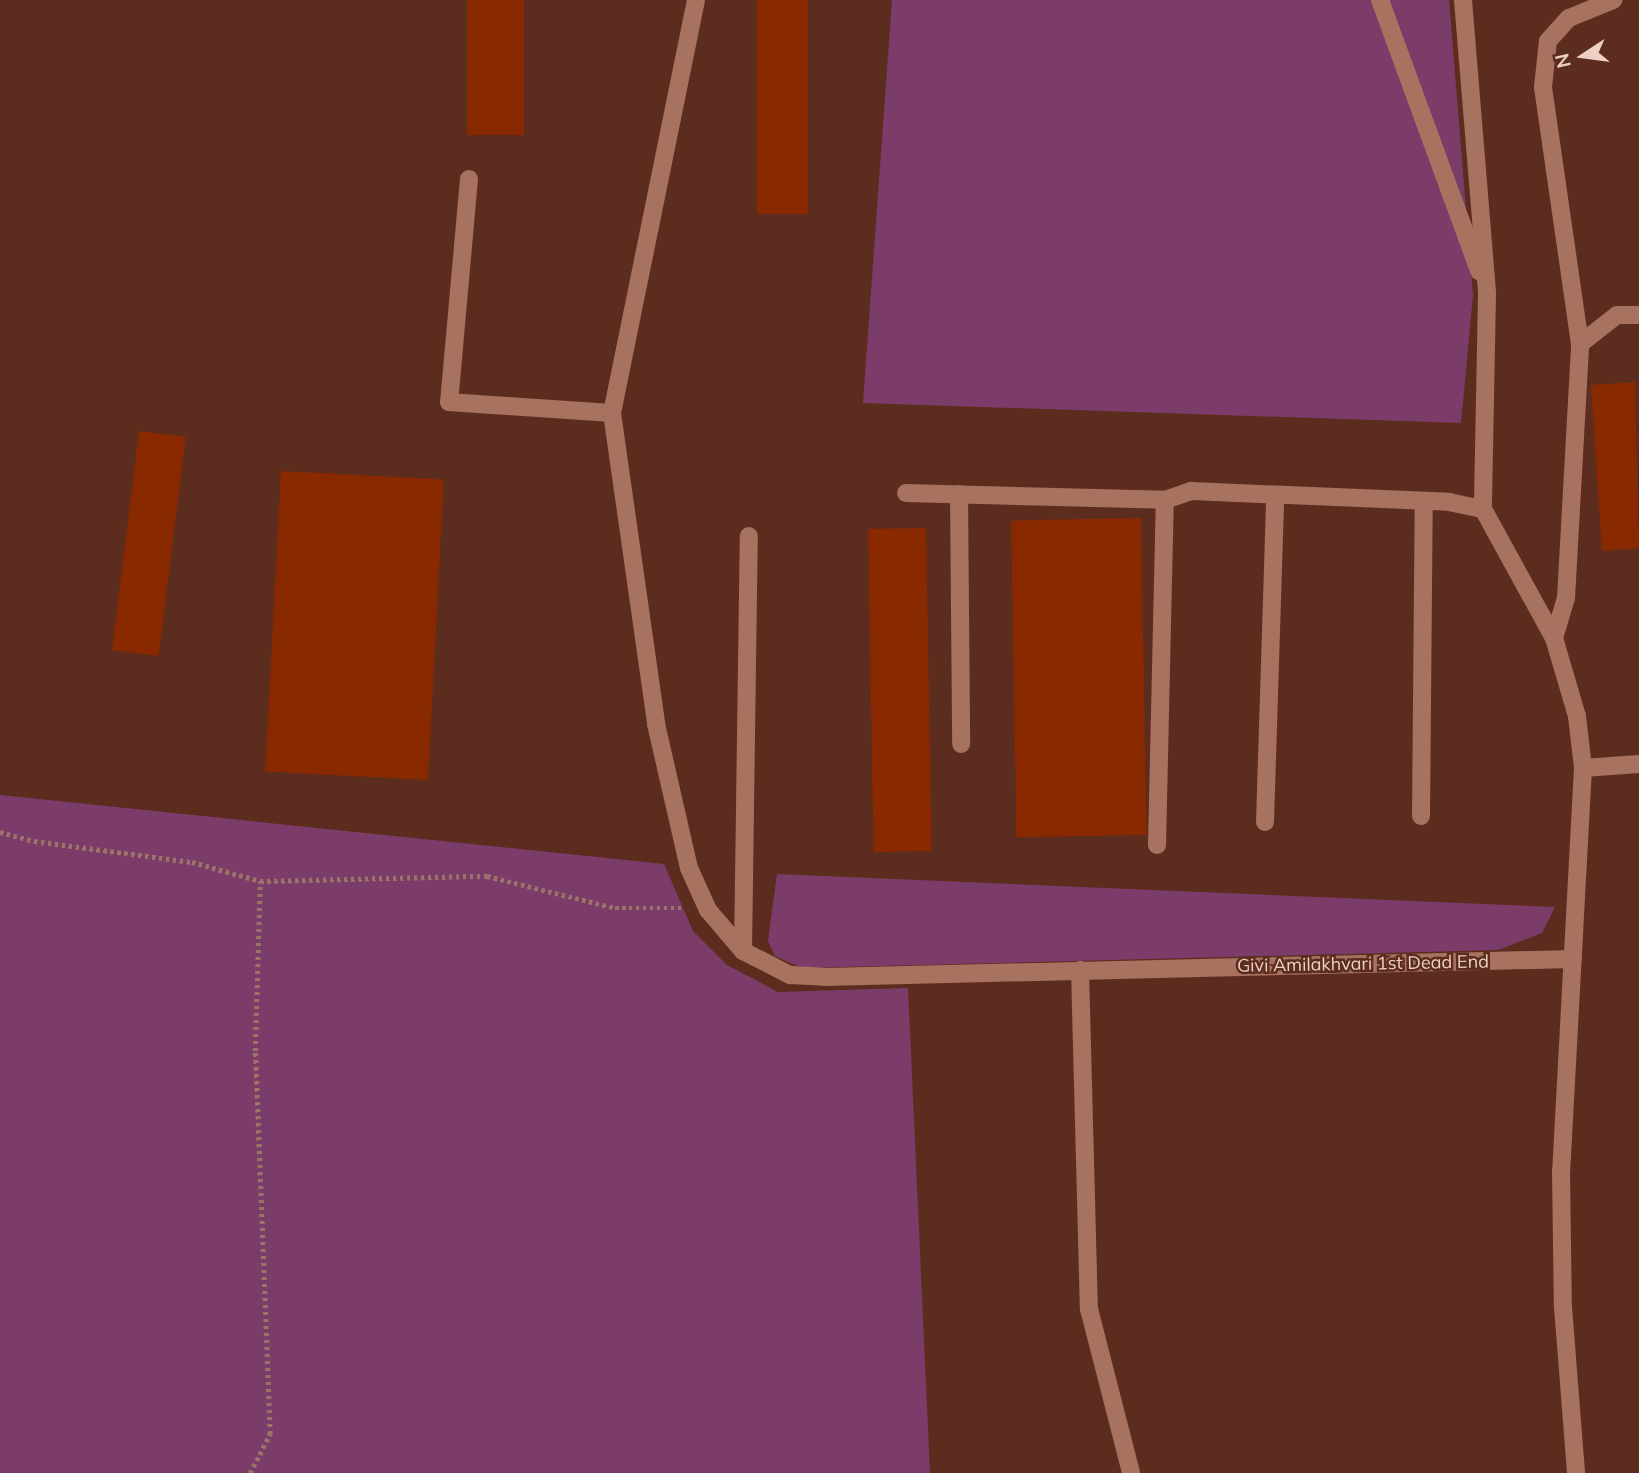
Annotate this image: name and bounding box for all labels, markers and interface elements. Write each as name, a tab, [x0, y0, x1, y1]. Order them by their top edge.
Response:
north arrow	[1548, 21, 1618, 91]
text: N	[1549, 51, 1576, 70]
street label: Givi Amilakhvari 1st Dead End	[1237, 951, 1489, 977]

